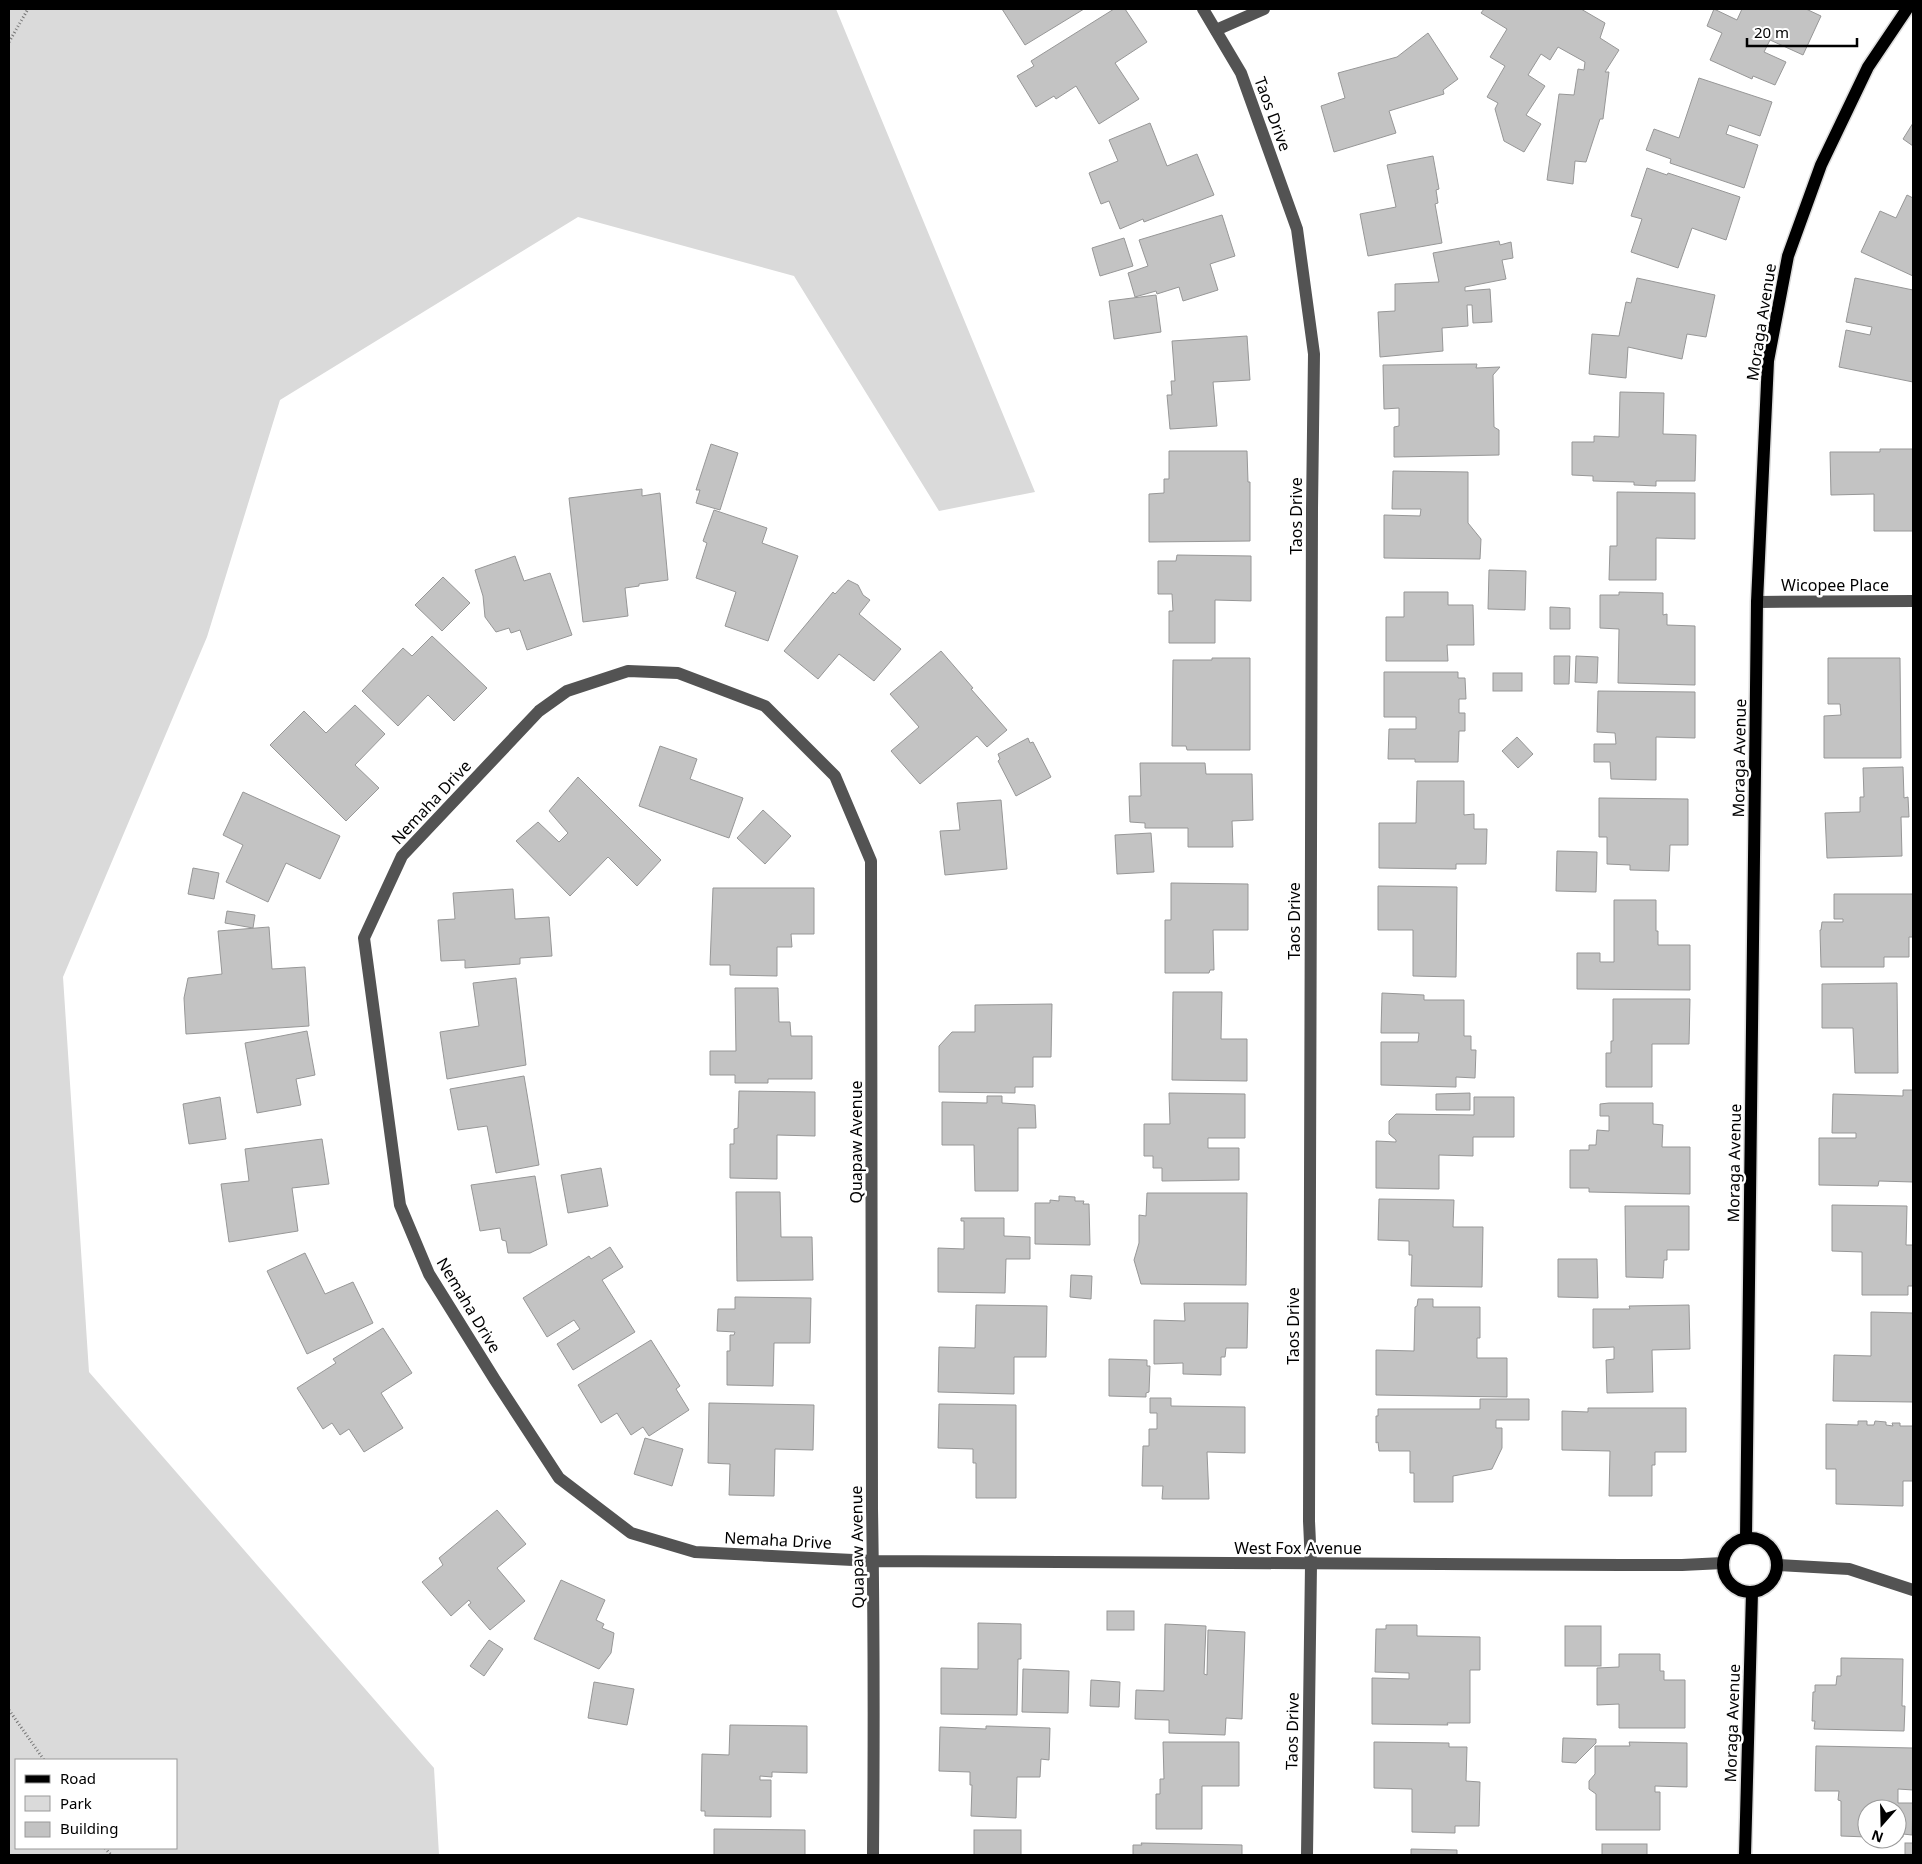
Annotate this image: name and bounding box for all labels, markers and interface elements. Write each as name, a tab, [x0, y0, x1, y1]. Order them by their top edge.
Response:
scale bar	[1747, 15, 1857, 47]
text: 20 m	[1754, 22, 1789, 42]
street label: Taos Drive	[1249, 74, 1297, 154]
street label: Moraga Avenue	[1741, 262, 1781, 382]
street label: Taos Drive	[1285, 477, 1307, 555]
street label: Wicopee Place	[1781, 574, 1889, 596]
street label: Moraga Avenue	[1727, 699, 1751, 817]
street label: Nemaha Drive	[386, 755, 476, 849]
street label: Taos Drive	[1283, 882, 1305, 960]
street label: Quapaw Avenue	[845, 1080, 867, 1204]
street label: Moraga Avenue	[1722, 1104, 1746, 1222]
street label: Nemaha Drive	[432, 1253, 506, 1357]
street label: Taos Drive	[1282, 1287, 1304, 1365]
street label: Quapaw Avenue	[845, 1485, 869, 1609]
street label: Nemaha Drive	[724, 1526, 832, 1554]
street label: West Fox Avenue	[1234, 1537, 1362, 1559]
street label: Moraga Avenue	[1719, 1663, 1745, 1783]
street label: Taos Drive	[1280, 1692, 1304, 1770]
legend	[15, 1759, 178, 1849]
text: Road	[60, 1768, 96, 1788]
text: Park	[60, 1793, 92, 1813]
north arrow	[1857, 1799, 1907, 1849]
text: Building	[60, 1818, 118, 1838]
text: N	[1869, 1826, 1886, 1848]

